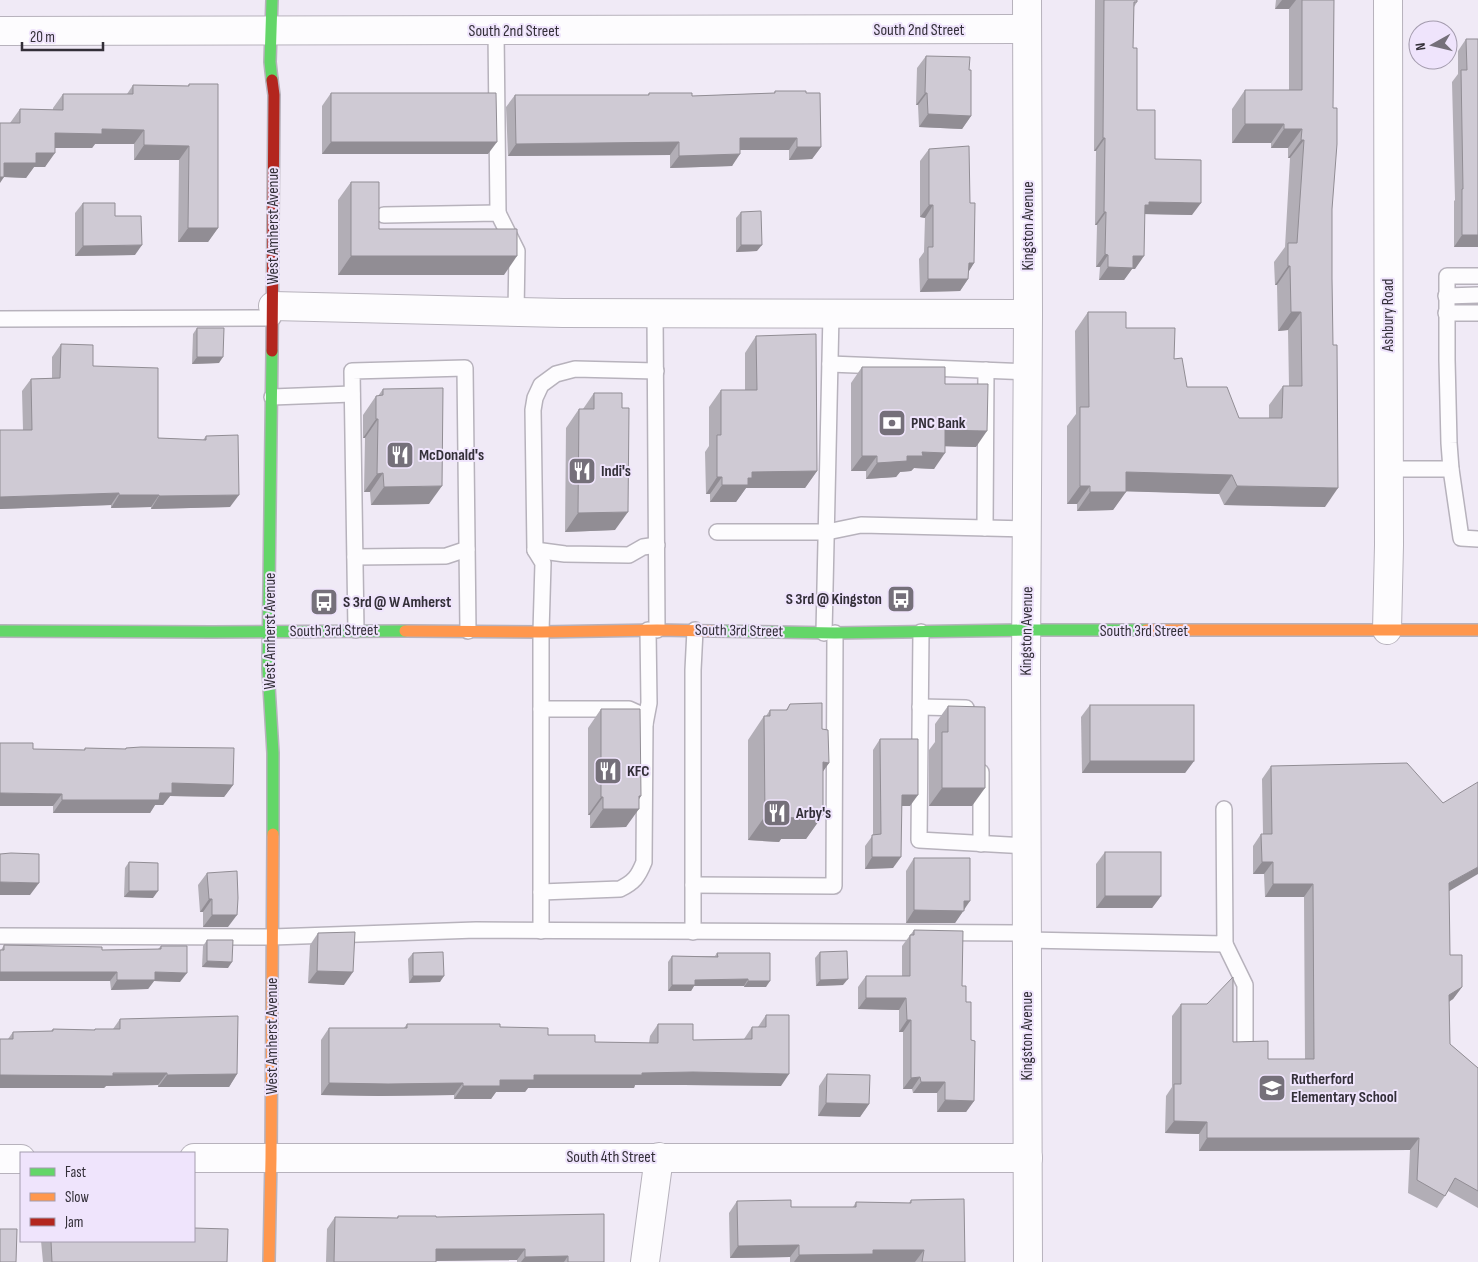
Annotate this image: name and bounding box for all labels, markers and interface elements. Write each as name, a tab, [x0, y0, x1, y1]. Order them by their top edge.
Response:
scale bar	[22, 20, 104, 52]
north arrow	[1408, 20, 1458, 70]
street label: South 2nd Street	[874, 21, 965, 40]
street label: South 2nd Street	[469, 22, 560, 41]
text: 20 m	[30, 28, 55, 47]
text: N	[1412, 42, 1430, 52]
street label: West Amherst Avenue	[264, 167, 283, 285]
street label: Kingston Avenue	[1019, 181, 1038, 271]
street label: Ashbury Road	[1379, 279, 1398, 352]
bank icon: PNC Bank	[877, 408, 907, 438]
place label: PNC Bank	[911, 414, 966, 433]
restaurant icon: McDonald's	[385, 440, 415, 470]
place label: McDonald's	[419, 446, 484, 465]
restaurant icon: Indi's	[567, 456, 597, 486]
place label: Indi's	[601, 462, 631, 481]
street label: West Amherst Avenue	[261, 572, 280, 690]
bus stop icon: S 3rd @ Kingston	[886, 584, 916, 614]
street label: Kingston Avenue	[1017, 586, 1037, 676]
bus stop icon: S 3rd @ W Amherst	[309, 587, 339, 617]
place label: S 3rd @ Kingston	[786, 590, 882, 609]
place label: S 3rd @ W Amherst	[343, 593, 451, 612]
street label: South 3rd Street	[290, 621, 379, 641]
street label: South 3rd Street	[695, 621, 784, 641]
street label: South 3rd Street	[1100, 622, 1188, 641]
restaurant icon: KFC	[593, 756, 623, 786]
place label: KFC	[627, 762, 650, 781]
restaurant icon: Arby's	[762, 798, 792, 828]
place label: Arby's	[795, 804, 831, 823]
street label: West Amherst Avenue	[263, 977, 282, 1095]
street label: Kingston Avenue	[1018, 991, 1037, 1081]
place label: Rutherford Elementary School	[1291, 1070, 1397, 1107]
school or university icon: Rutherford Elementary School	[1257, 1073, 1287, 1103]
street label: South 4th Street	[566, 1148, 656, 1167]
legend	[20, 1152, 195, 1242]
text: Fast	[65, 1163, 87, 1182]
text: Slow	[65, 1188, 89, 1207]
text: Jam	[64, 1213, 83, 1232]

